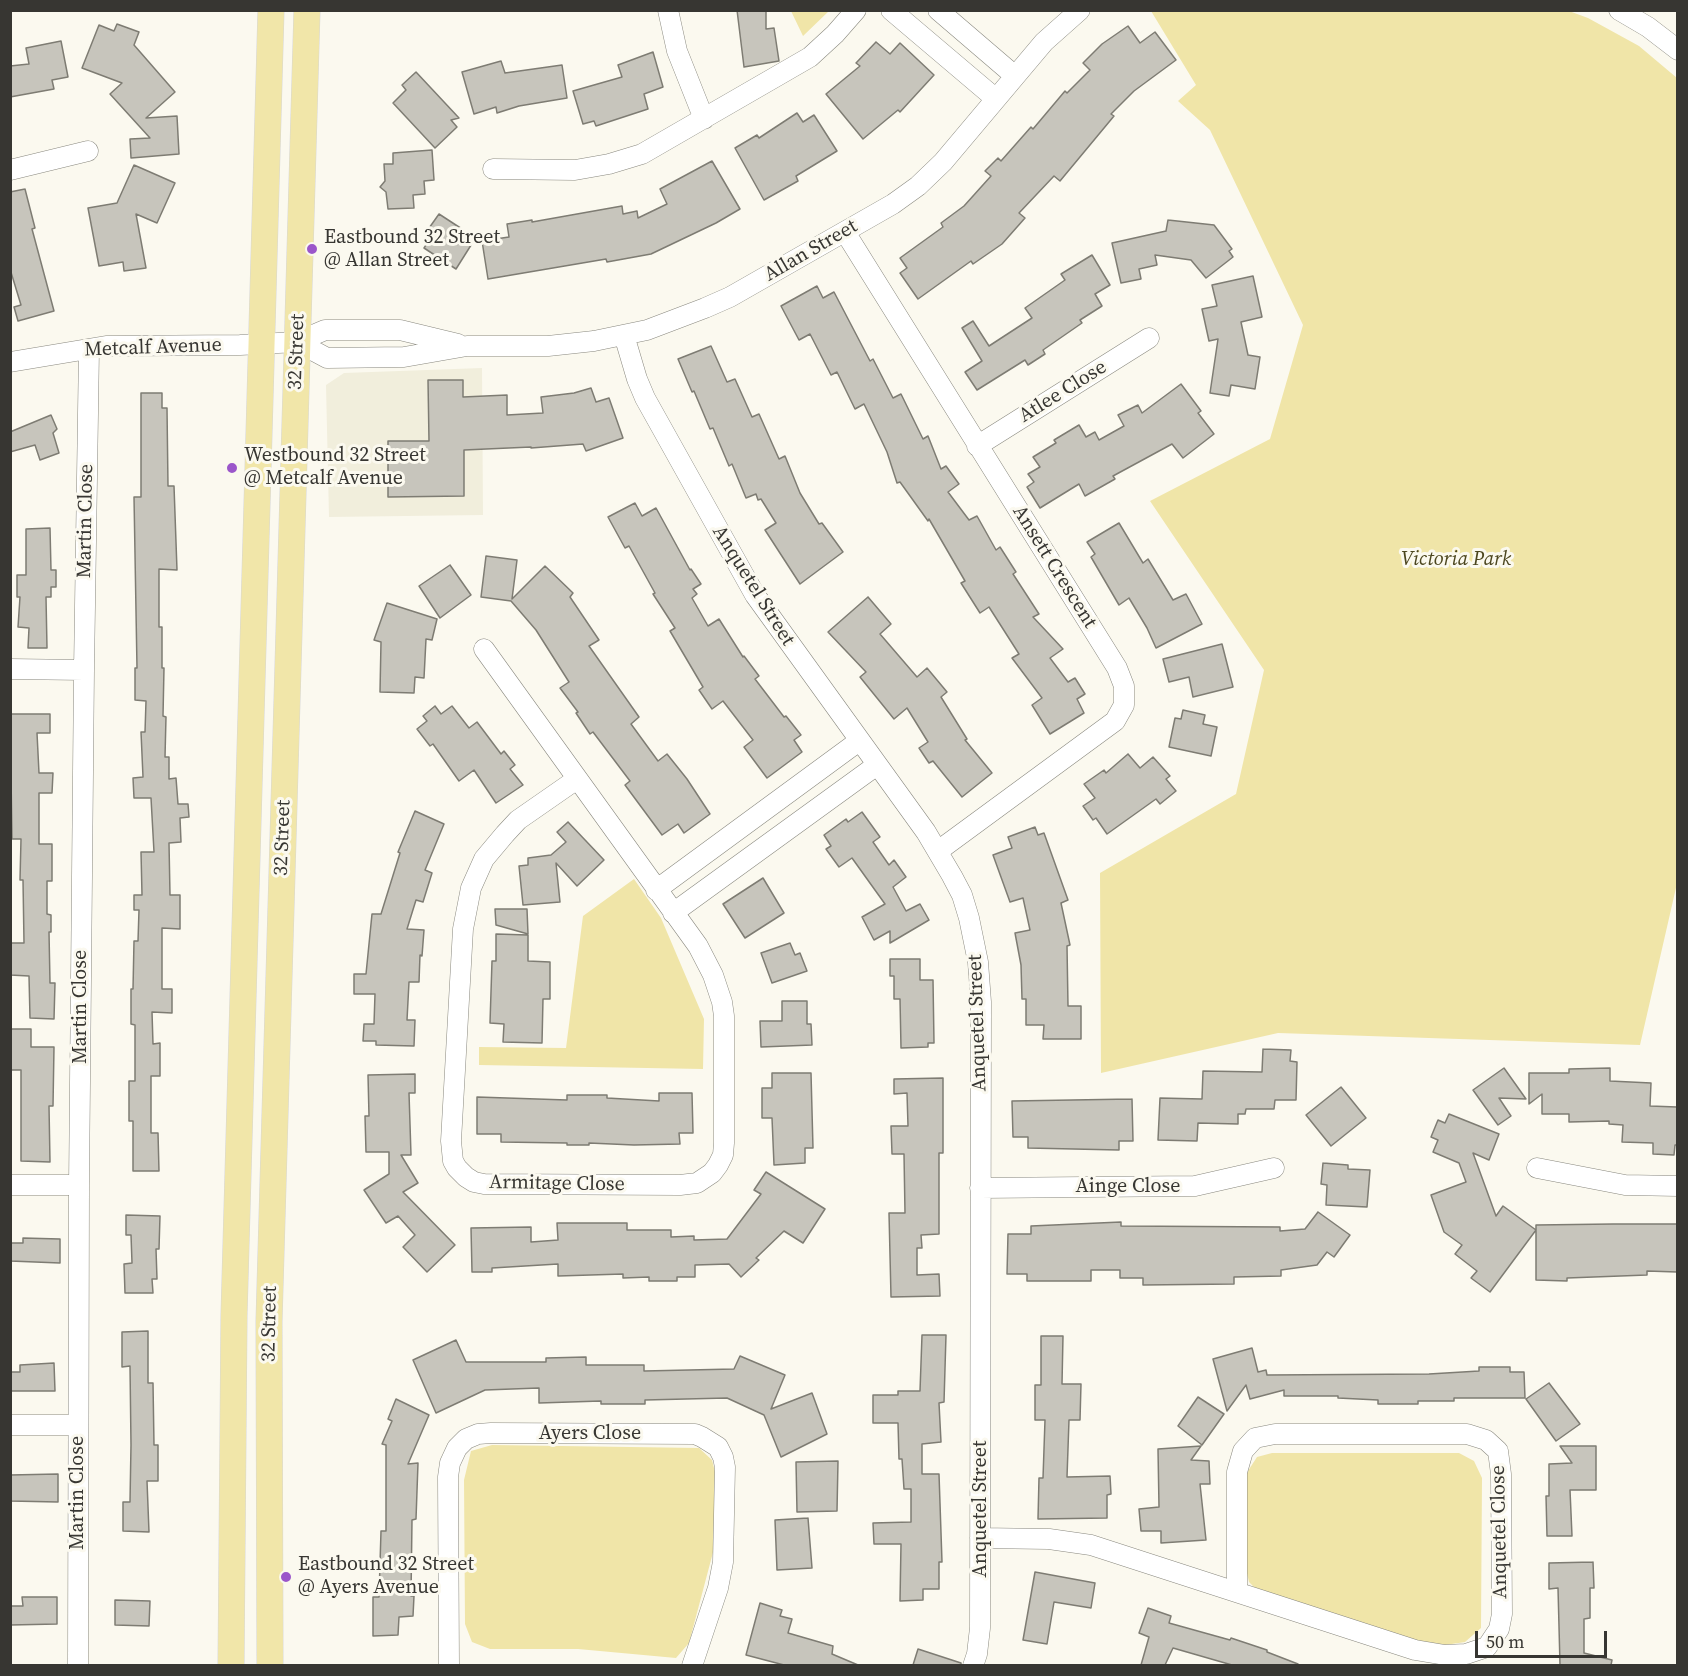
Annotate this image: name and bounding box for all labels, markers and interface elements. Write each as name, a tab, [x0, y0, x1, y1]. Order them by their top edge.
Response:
street label: Allan Street	[760, 215, 862, 287]
place label: Eastbound 32 Street @ Allan Street	[324, 226, 500, 273]
marker: Eastbound 32 Street @ Allan Street	[305, 242, 319, 256]
street label: 32 Street	[284, 313, 310, 391]
street label: Metcalf Avenue	[84, 334, 222, 362]
street label: Atlee Close	[1015, 356, 1111, 428]
place label: Westbound 32 Street @ Metcalf Avenue	[244, 444, 426, 491]
marker: Westbound 32 Street @ Metcalf Avenue	[225, 461, 239, 475]
street label: Martin Close	[73, 464, 99, 578]
street label: Ansett Crescent	[1007, 501, 1101, 633]
street label: Anquetel Street	[707, 522, 799, 650]
park label: Victoria Park	[1401, 548, 1511, 572]
street label: 32 Street	[270, 799, 296, 877]
street label: Martin Close	[69, 950, 93, 1064]
street label: Anquetel Street	[964, 954, 992, 1092]
street label: Armitage Close	[489, 1171, 625, 1197]
street label: Ainge Close	[1076, 1175, 1180, 1199]
street label: 32 Street	[257, 1286, 283, 1362]
street label: Ayers Close	[539, 1422, 641, 1446]
street label: Martin Close	[66, 1436, 90, 1550]
street label: Anquetel Street	[969, 1440, 993, 1578]
street label: Anquetel Close	[1487, 1465, 1513, 1599]
place label: Eastbound 32 Street @ Ayers Avenue	[298, 1553, 474, 1600]
marker: Eastbound 32 Street @ Ayers Avenue	[279, 1570, 293, 1584]
scale bar	[1478, 1619, 1610, 1657]
text: 50 m	[1486, 1629, 1524, 1654]

